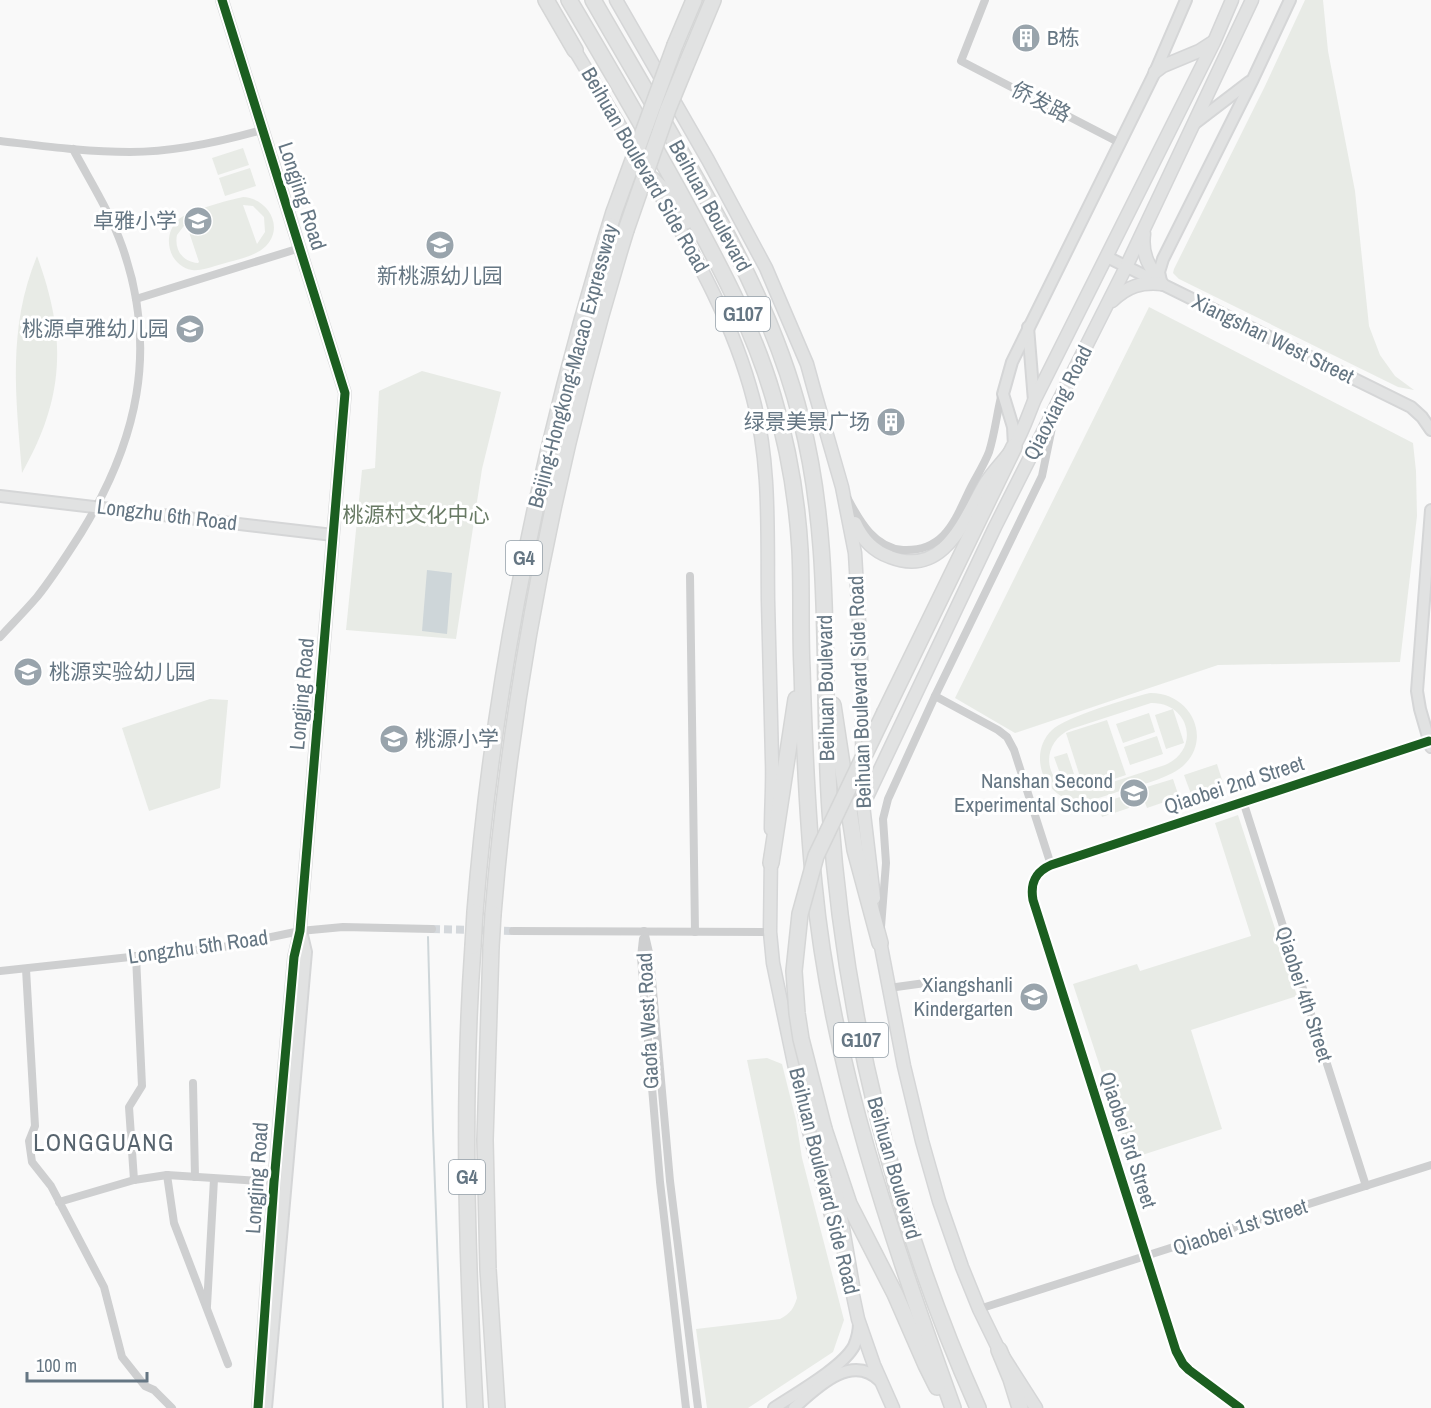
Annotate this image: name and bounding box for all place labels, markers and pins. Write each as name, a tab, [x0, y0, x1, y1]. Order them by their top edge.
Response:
building icon: B栋	[1010, 22, 1042, 54]
place label: B栋	[1047, 23, 1080, 52]
school or university icon: 卓雅小学	[182, 205, 214, 237]
place label: 卓雅小学	[93, 206, 177, 235]
school or university icon: 新桃源幼儿园	[424, 229, 456, 261]
place label: 新桃源幼儿园	[377, 261, 503, 290]
school or university icon: 桃源卓雅幼儿园	[174, 313, 206, 345]
place label: 桃源卓雅幼儿园	[22, 314, 169, 343]
building icon: 绿景美景广场	[875, 406, 907, 438]
place label: 绿景美景广场	[744, 407, 870, 436]
school or university icon: 桃源实验幼儿园	[12, 656, 44, 688]
place label: 桃源实验幼儿园	[49, 657, 196, 686]
school or university icon: 桃源小学	[378, 723, 410, 755]
place label: 桃源小学	[415, 724, 499, 753]
place label: Nanshan Second Experimental School	[954, 766, 1113, 819]
school or university icon: Nanshan Second Experimental School	[1118, 777, 1150, 809]
place label: Xiangshanli Kindergarten	[913, 970, 1013, 1023]
school or university icon: Xiangshanli Kindergarten	[1018, 981, 1050, 1013]

